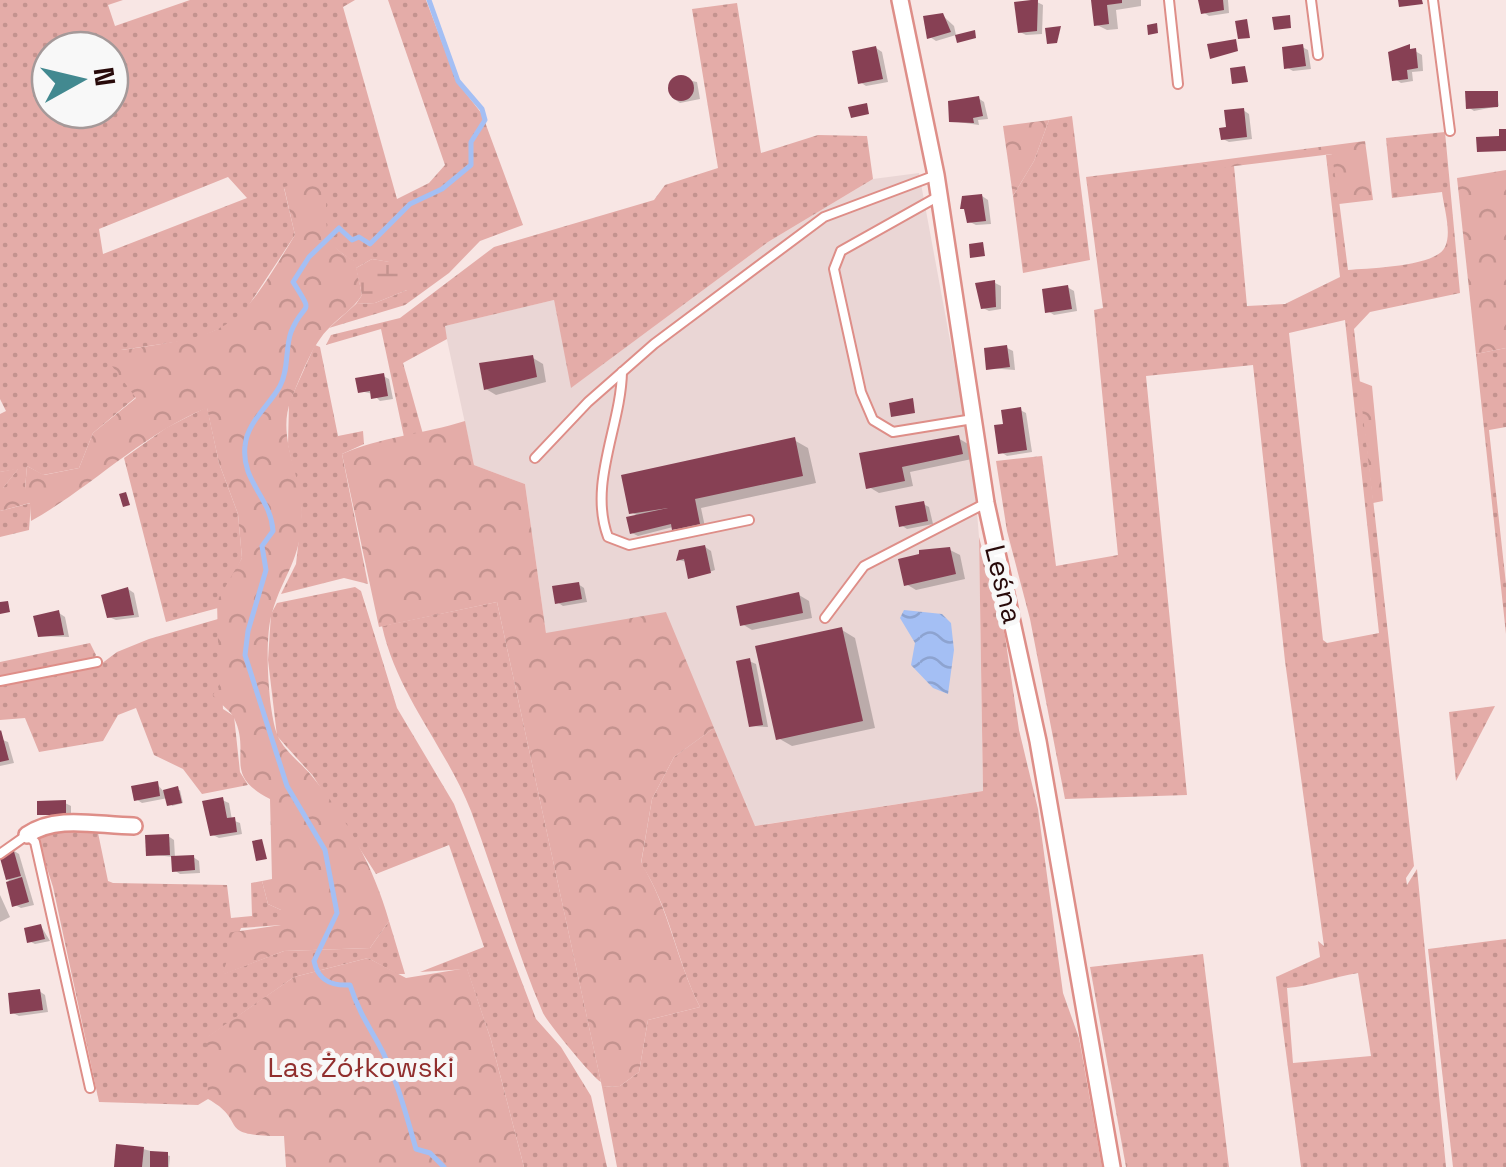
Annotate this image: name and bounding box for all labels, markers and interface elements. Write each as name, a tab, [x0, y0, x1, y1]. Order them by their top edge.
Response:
north arrow	[30, 30, 130, 130]
text: N	[86, 65, 124, 88]
street label: Leśna	[977, 541, 1031, 627]
park label: Las Żółkowski	[268, 1049, 454, 1085]

